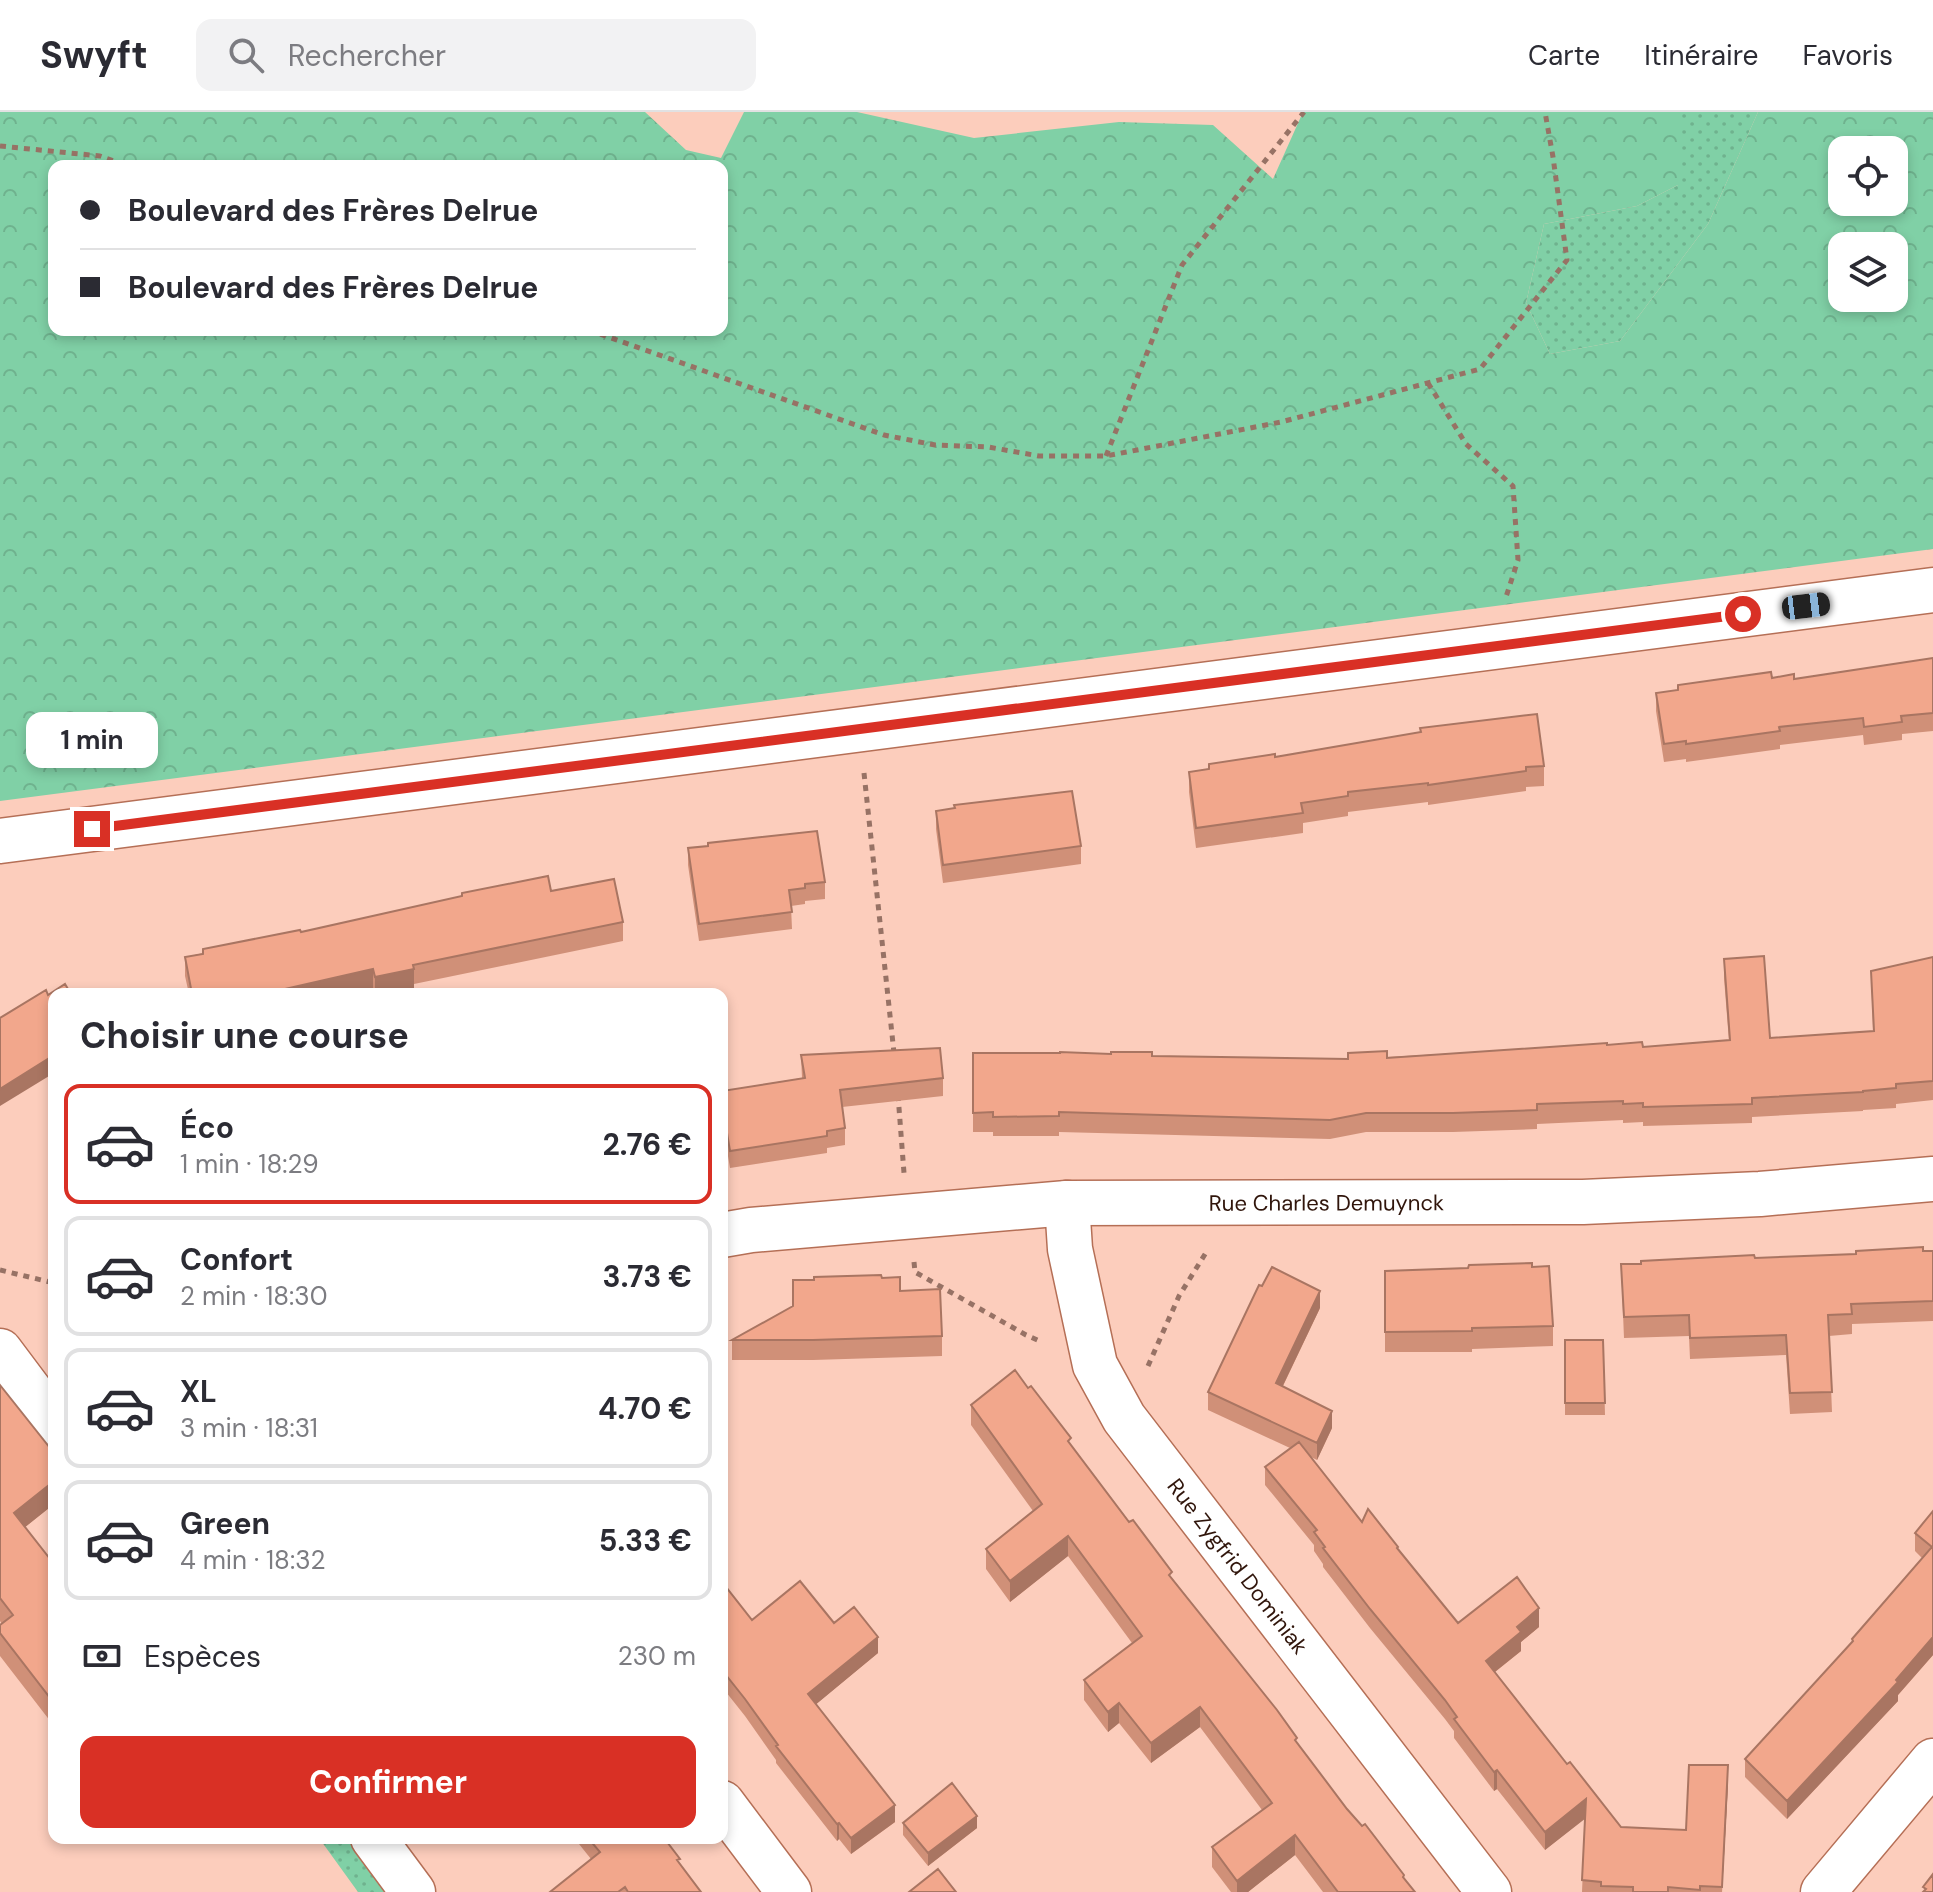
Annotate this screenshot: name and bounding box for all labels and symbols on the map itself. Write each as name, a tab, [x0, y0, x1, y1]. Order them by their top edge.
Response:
car	[1781, 591, 1831, 621]
route start	[1725, 596, 1761, 632]
callout: 1 min	[26, 713, 158, 769]
route end	[74, 811, 110, 847]
street label: Rue Charles Demuynck	[1209, 1188, 1444, 1218]
street label: Rue Zygfrid Dominiak	[1161, 1473, 1314, 1660]

